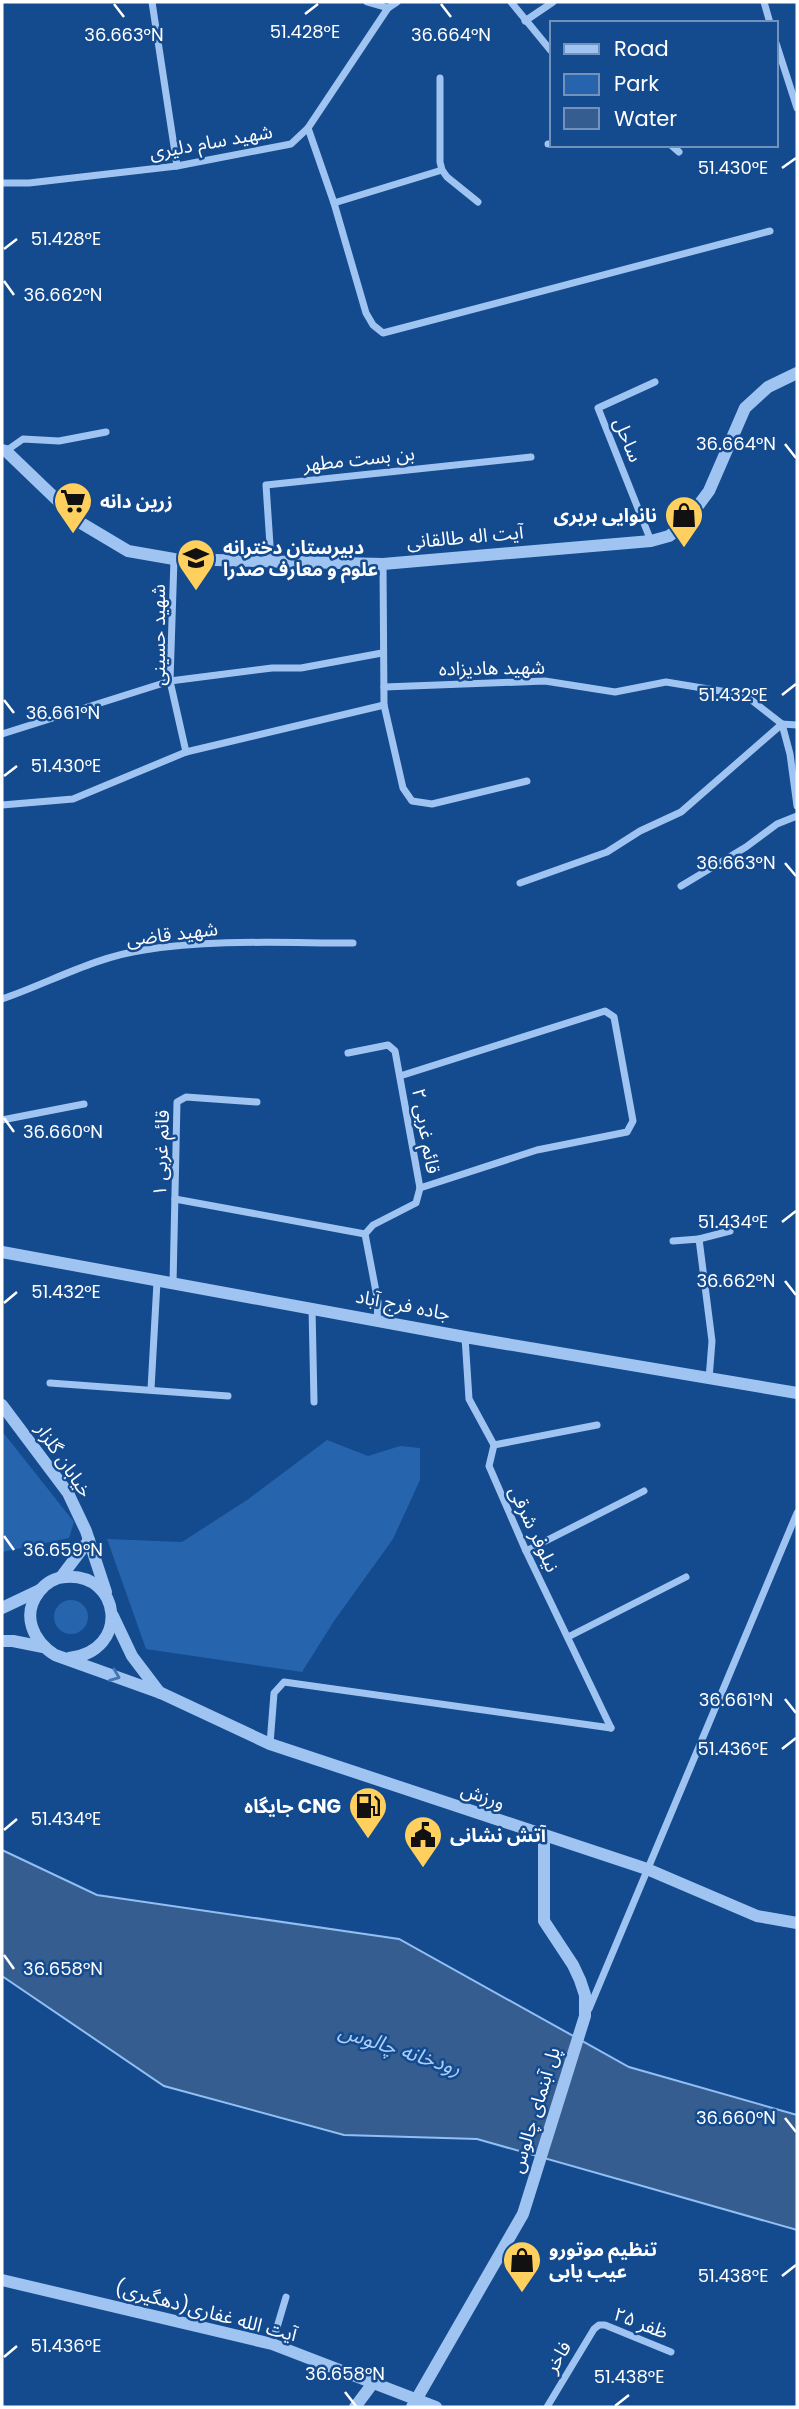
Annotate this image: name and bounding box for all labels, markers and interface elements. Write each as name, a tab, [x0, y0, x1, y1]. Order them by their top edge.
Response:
text: 51.428°E	[270, 19, 340, 44]
legend	[550, 21, 778, 147]
text: 36.663°N	[84, 22, 164, 47]
text: 36.664°N	[411, 22, 491, 47]
text: Road	[614, 34, 669, 63]
text: Park	[614, 69, 659, 98]
text: Water	[614, 104, 677, 133]
street label: شهید سام دلیری	[147, 118, 275, 167]
text: 51.430°E	[698, 155, 768, 180]
text: 51.428°E	[31, 226, 101, 251]
text: 36.662°N	[23, 282, 103, 307]
street label: ساحل	[607, 414, 649, 466]
text: 36.664°N	[696, 431, 776, 456]
street label: بن بست مطهر	[301, 440, 416, 478]
supermarket icon: زرین دانه	[52, 480, 94, 535]
place label: زرین دانه	[100, 488, 173, 515]
shop icon: نانوایی بربری	[663, 494, 705, 549]
place label: نانوایی بربری	[554, 502, 657, 529]
street label: آیت اله طالقانی	[405, 518, 526, 556]
place label: دبیرستان دخترانه علوم و معارف صدرا	[223, 534, 378, 584]
school or university icon: دبیرستان دخترانه علوم و معارف صدرا	[175, 537, 217, 592]
street label: شهید حسینی	[145, 584, 172, 686]
street label: شهید هادیزاده	[439, 654, 545, 682]
text: 51.432°E	[698, 682, 768, 707]
text: 36.661°N	[26, 700, 100, 725]
text: 51.430°E	[31, 753, 101, 778]
text: 36.663°N	[696, 850, 776, 875]
street label: شهید قاضی	[125, 915, 219, 953]
street label: قائم غربی ۲	[404, 1086, 447, 1176]
street label: قائم غربی ۱	[146, 1109, 177, 1197]
text: 36.660°N	[23, 1119, 103, 1144]
text: 51.434°E	[698, 1209, 768, 1234]
text: 36.662°N	[696, 1268, 776, 1293]
text: 51.432°E	[31, 1279, 101, 1304]
street label: جاده فرج آباد	[353, 1283, 453, 1327]
street label: خیابان گلزار	[29, 1417, 99, 1503]
street label: نیلوفر شرقی	[502, 1481, 566, 1577]
text: 36.659°N	[23, 1537, 103, 1562]
one-way arrow	[108, 1667, 120, 1681]
text: 36.661°N	[699, 1687, 773, 1712]
text: 51.436°E	[698, 1736, 768, 1761]
street label: ورزش	[457, 1776, 509, 1816]
fuel station icon: جایگاه CNG	[347, 1785, 389, 1840]
place label: جایگاه CNG	[244, 1793, 341, 1820]
text: 51.434°E	[31, 1806, 101, 1831]
public building icon: آتش نشانی	[402, 1814, 444, 1869]
place label: آتش نشانی	[450, 1822, 547, 1849]
text: 36.658°N	[23, 1956, 103, 1981]
water label: رودخانه چالوس	[335, 2016, 465, 2083]
street label: پل آبنمای چالوس	[503, 2044, 567, 2176]
text: 36.660°N	[696, 2105, 776, 2130]
place label: تنظیم موتورو عیب یابی	[549, 2236, 657, 2285]
shop icon: تنظیم موتورو عیب یابی	[501, 2239, 543, 2294]
text: 51.438°E	[698, 2263, 768, 2288]
street label: آیت الله غفاری(دهگیری)	[112, 2274, 301, 2349]
street label: ظفر ۲۵	[610, 2300, 672, 2346]
text: 51.436°E	[31, 2333, 101, 2358]
street label: فاخر	[537, 2336, 578, 2379]
text: 36.658°N	[305, 2361, 385, 2386]
text: 51.438°E	[594, 2364, 664, 2389]

